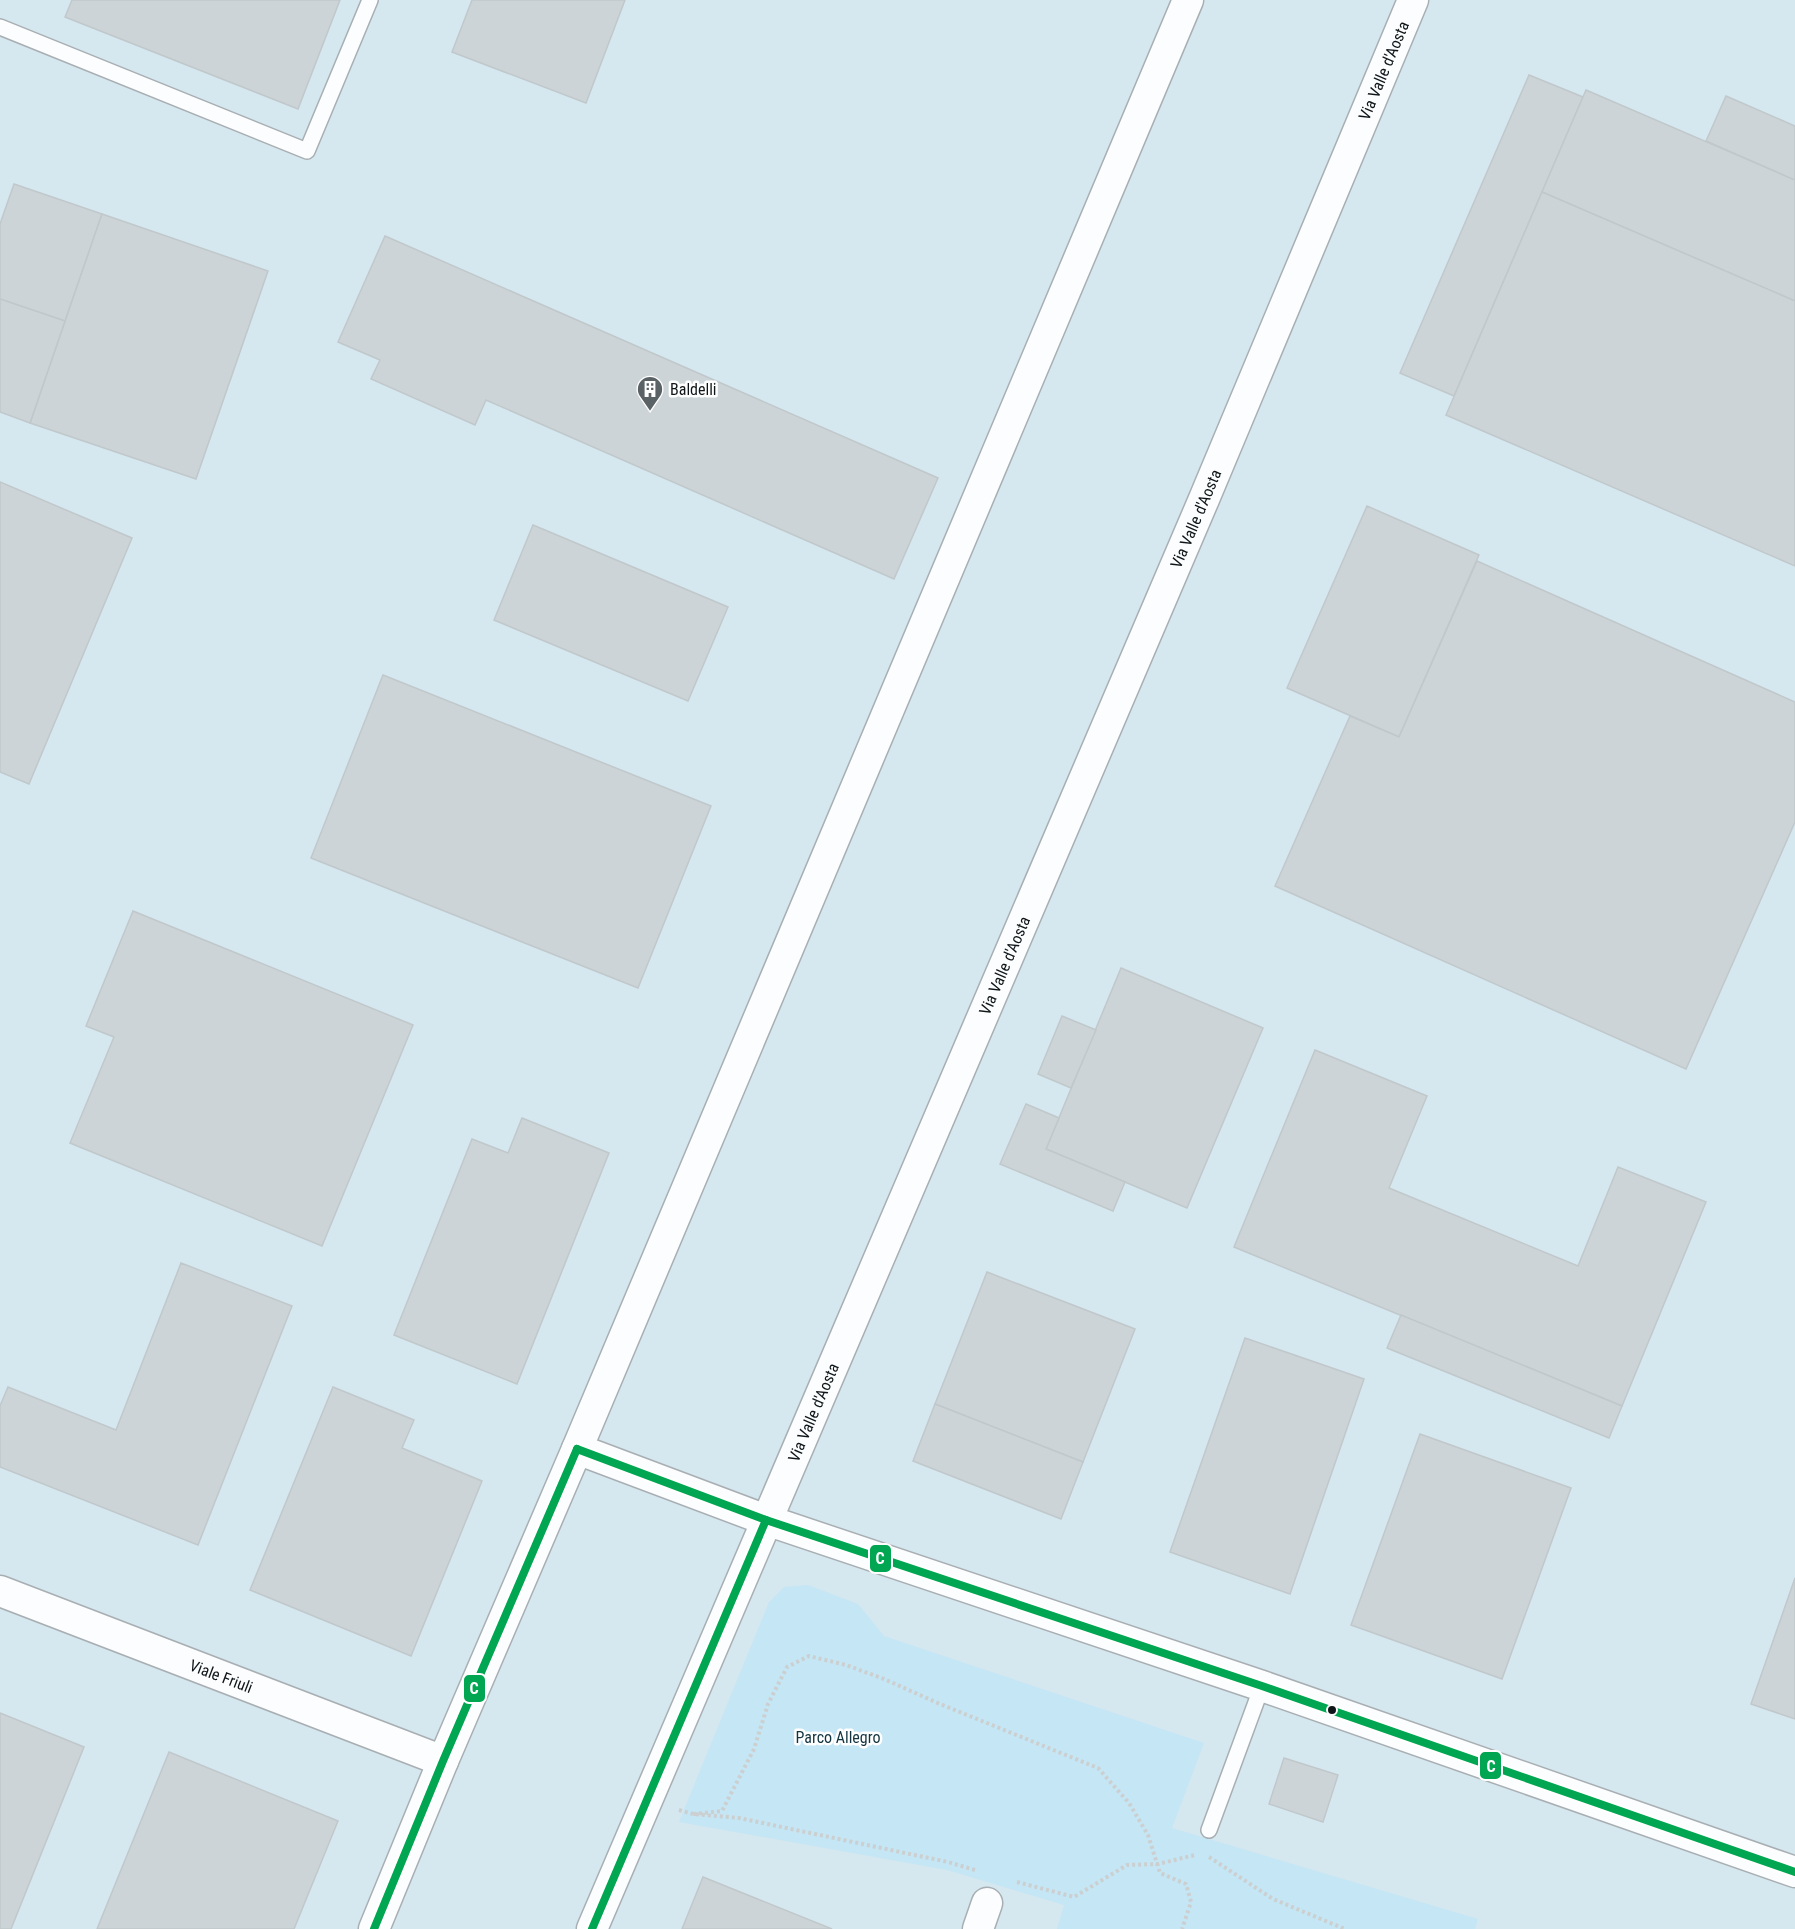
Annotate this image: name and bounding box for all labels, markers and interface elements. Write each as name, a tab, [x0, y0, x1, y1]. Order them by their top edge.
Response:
street label: Via Valle d'Aosta	[1355, 18, 1413, 123]
building icon: Baldelli	[635, 374, 665, 412]
place label: Baldelli	[670, 380, 717, 399]
street label: Via Valle d'Aosta	[1167, 467, 1225, 571]
street label: Via Valle d'Aosta	[975, 914, 1034, 1018]
street label: Via Valle d'Aosta	[784, 1360, 843, 1465]
line badge: C	[869, 1544, 892, 1573]
text: C	[875, 1549, 885, 1568]
street label: Viale Friuli	[187, 1656, 255, 1697]
line badge: C	[463, 1674, 486, 1703]
text: C	[469, 1679, 479, 1698]
unlabelled marker	[1326, 1704, 1338, 1716]
park label: Parco Allegro	[796, 1728, 880, 1747]
line badge: C	[1479, 1751, 1502, 1780]
text: C	[1486, 1757, 1496, 1776]

